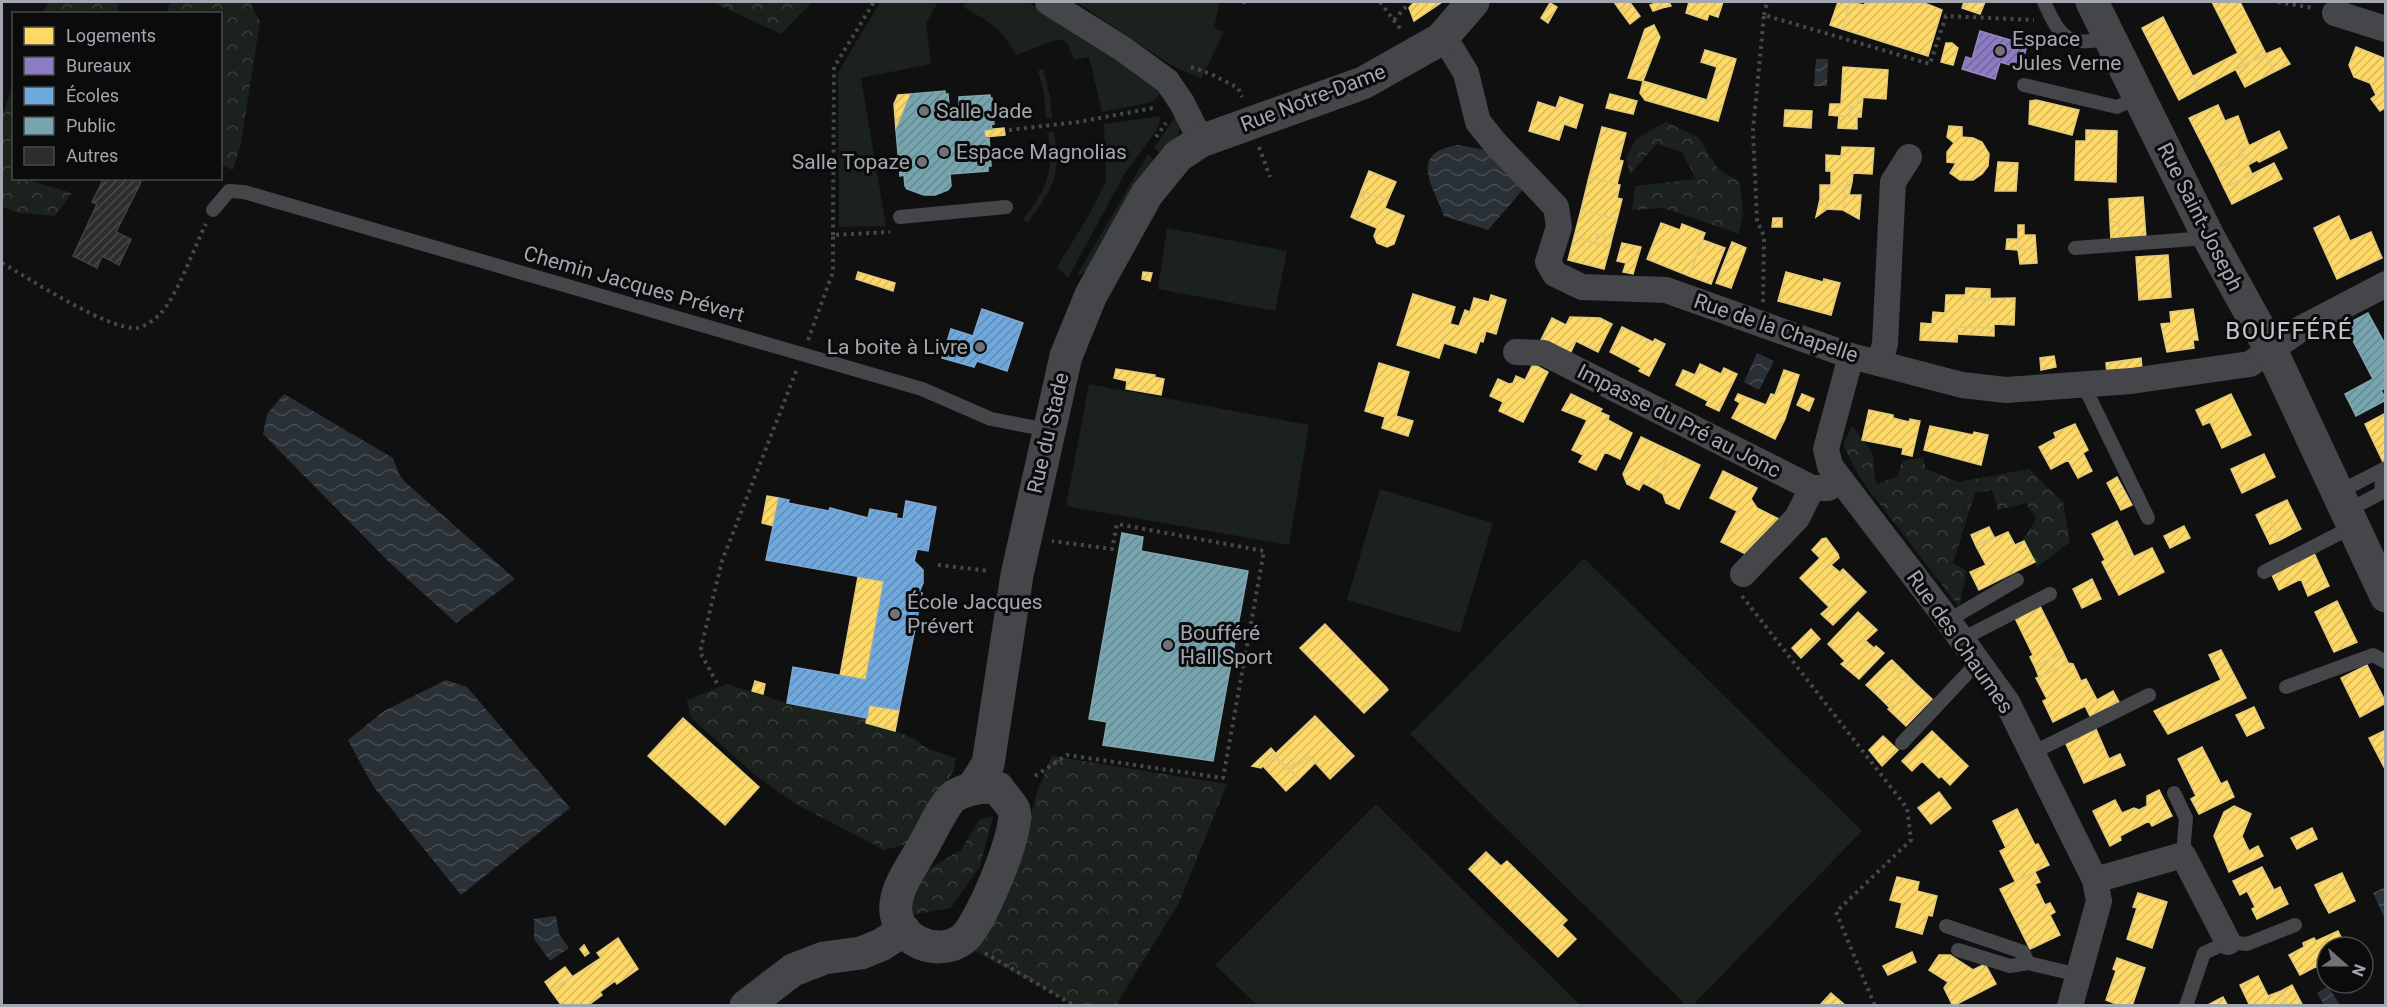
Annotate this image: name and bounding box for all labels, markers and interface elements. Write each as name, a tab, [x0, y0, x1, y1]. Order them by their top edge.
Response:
legend	[12, 12, 222, 180]
text: Logements	[66, 25, 156, 46]
place label: Espace Jules Verne	[2012, 27, 2121, 75]
marker: Espace Jules Verne	[1993, 44, 2007, 58]
text: Bureaux	[66, 55, 131, 76]
street label: Rue Notre-Dame	[1237, 59, 1389, 137]
text: Écoles	[66, 85, 119, 106]
place label: Salle Jade	[936, 99, 1032, 123]
marker: Salle Jade	[917, 104, 931, 118]
text: Public	[66, 115, 116, 136]
street label: Rue Saint-Joseph	[2152, 139, 2248, 295]
place label: Espace Magnolias	[956, 140, 1127, 164]
text: Autres	[66, 145, 118, 166]
marker: Espace Magnolias	[937, 145, 951, 159]
place label: Salle Topaze	[792, 150, 910, 174]
marker: Salle Topaze	[915, 155, 929, 169]
street label: Chemin Jacques Prévert	[521, 241, 747, 327]
street label: Rue de la Chapelle	[1691, 289, 1861, 367]
district label: BOUFFÉRÉ	[2225, 317, 2353, 345]
place label: La boite à Livre	[827, 335, 968, 359]
marker: La boite à Livre	[973, 340, 987, 354]
street label: Impasse du Pré au Jonc	[1573, 359, 1785, 483]
street label: Rue du Stade	[1022, 370, 1074, 496]
street label: Rue des Chaumes	[1902, 566, 2018, 718]
place label: École Jacques Prévert	[907, 590, 1043, 638]
marker: École Jacques Prévert	[888, 607, 902, 621]
place label: Boufféré Hall Sport	[1180, 621, 1273, 669]
marker: Boufféré Hall Sport	[1161, 638, 1175, 652]
north arrow	[2315, 935, 2375, 995]
text: N	[2348, 962, 2369, 979]

